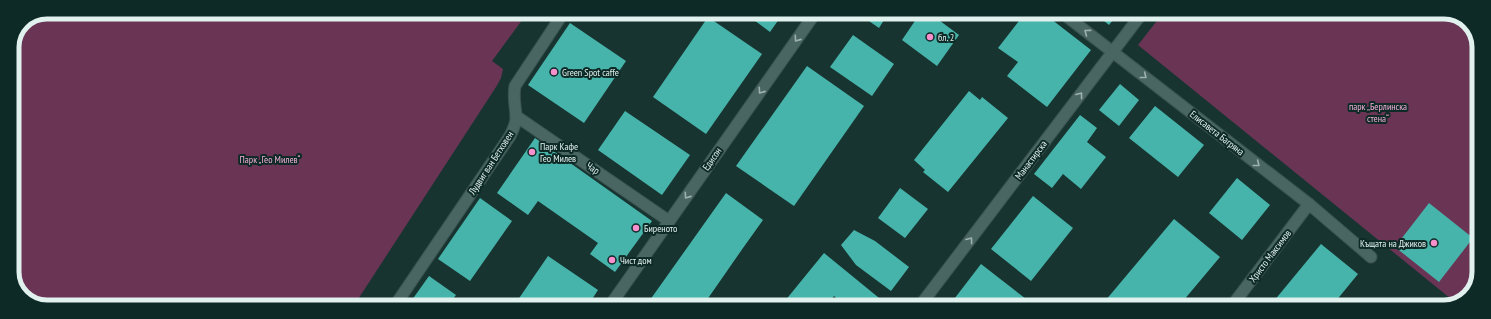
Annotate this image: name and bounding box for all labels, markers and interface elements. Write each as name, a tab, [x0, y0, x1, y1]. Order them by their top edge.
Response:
one-way arrow	[1084, 30, 1091, 37]
place label: бл. 2	[938, 31, 954, 44]
marker: бл. 2	[925, 32, 935, 42]
one-way arrow	[794, 35, 802, 42]
place label: Green Spot caffe	[562, 66, 619, 79]
marker: Green Spot caffe	[549, 67, 559, 77]
one-way arrow	[1139, 71, 1146, 78]
one-way arrow	[758, 87, 766, 94]
one-way arrow	[1075, 92, 1082, 99]
park label: парк „Берлинска стена“	[1349, 100, 1407, 125]
street label: Елисавета Багряна	[1187, 108, 1247, 158]
street label: Лудвиг ван Бетховен	[465, 129, 516, 198]
street label: Манастирска	[1012, 138, 1050, 182]
place label: Парк Кафе Гео Милев	[540, 140, 578, 165]
street label: Едисон	[699, 145, 725, 173]
marker: Парк Кафе Гео Милев	[527, 147, 537, 157]
park label: Парк „Гео Милев“	[240, 153, 301, 166]
street label: Чар	[584, 159, 602, 177]
one-way arrow	[1253, 160, 1260, 167]
one-way arrow	[685, 191, 692, 198]
place label: Биреното	[644, 222, 677, 235]
marker: Биреното	[631, 223, 641, 233]
street label: Христо Максимов	[1246, 227, 1294, 285]
one-way arrow	[965, 237, 972, 244]
place label: Къщата на Джиков	[1360, 237, 1426, 250]
marker: Къщата на Джиков	[1429, 238, 1439, 248]
place label: Чист дом	[620, 254, 652, 267]
marker: Чист дом	[607, 255, 617, 265]

